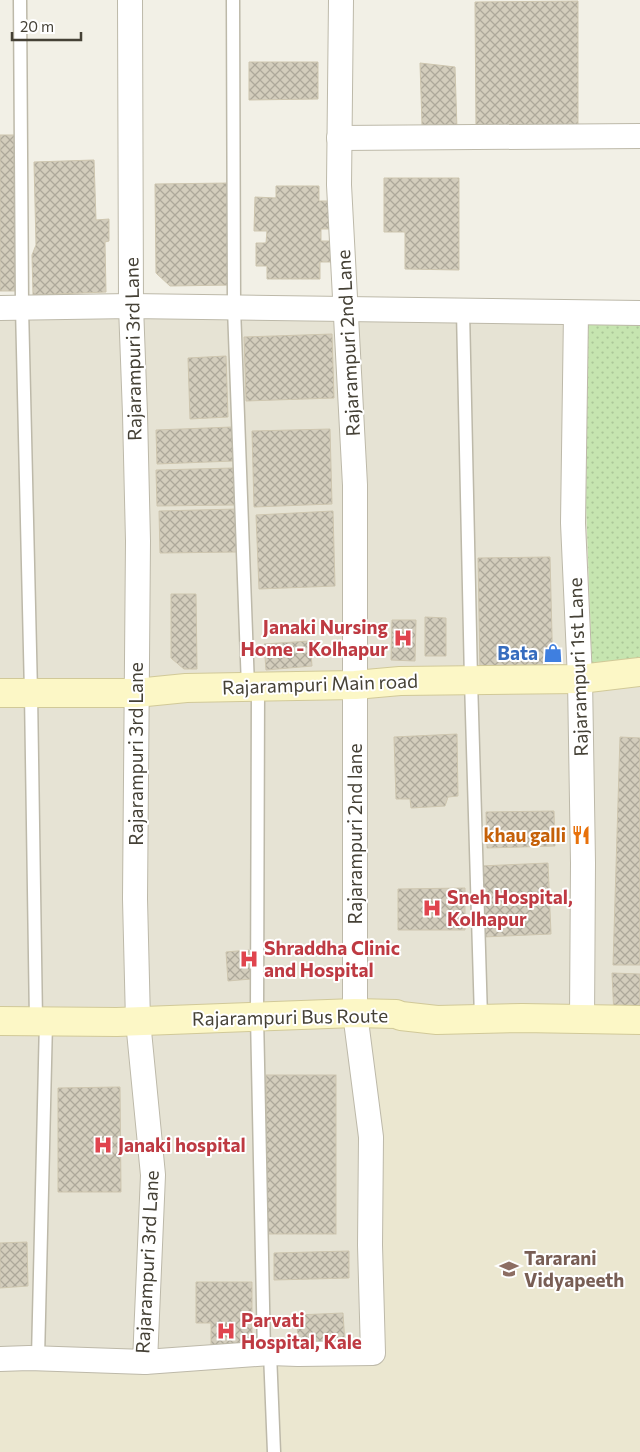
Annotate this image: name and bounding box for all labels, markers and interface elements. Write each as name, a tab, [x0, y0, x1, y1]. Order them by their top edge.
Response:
scale bar	[12, 10, 81, 42]
text: 20 m	[20, 17, 54, 35]
street label: Rajarampuri 2nd Lane	[331, 249, 364, 437]
street label: Rajarampuri 3rd Lane	[119, 257, 146, 441]
street label: Rajarampuri 1st Lane	[563, 577, 592, 757]
place label: Janaki Nursing Home - Kolhapur	[241, 615, 389, 660]
hospital icon: Janaki Nursing Home - Kolhapur	[392, 627, 414, 649]
place label: Bata	[497, 641, 538, 664]
shop icon: Bata	[542, 642, 564, 664]
street label: Rajarampuri 3rd Lane	[124, 662, 147, 846]
street label: Rajarampuri Main road	[222, 669, 418, 698]
street label: Rajarampuri 2nd lane	[343, 744, 366, 924]
place label: khau galli	[484, 823, 566, 846]
restaurant icon: khau galli	[570, 824, 592, 846]
place label: Sneh Hospital, Kolhapur	[447, 885, 573, 930]
hospital icon: Sneh Hospital, Kolhapur	[421, 897, 443, 919]
place label: Shraddha Clinic and Hospital	[264, 936, 400, 981]
hospital icon: Shraddha Clinic and Hospital	[238, 948, 260, 970]
street label: Rajarampuri Bus Route	[192, 1003, 388, 1030]
place label: Janaki hospital	[118, 1133, 246, 1156]
hospital icon: Janaki hospital	[92, 1134, 114, 1156]
street label: Rajarampuri 3rd Lane	[130, 1170, 163, 1354]
place label: Tararani Vidyapeeth	[524, 1246, 624, 1291]
school or university icon: Tararani Vidyapeeth	[498, 1258, 520, 1280]
place label: Parvati Hospital, Kale	[241, 1308, 362, 1353]
hospital icon: Parvati Hospital, Kale	[215, 1320, 237, 1342]

